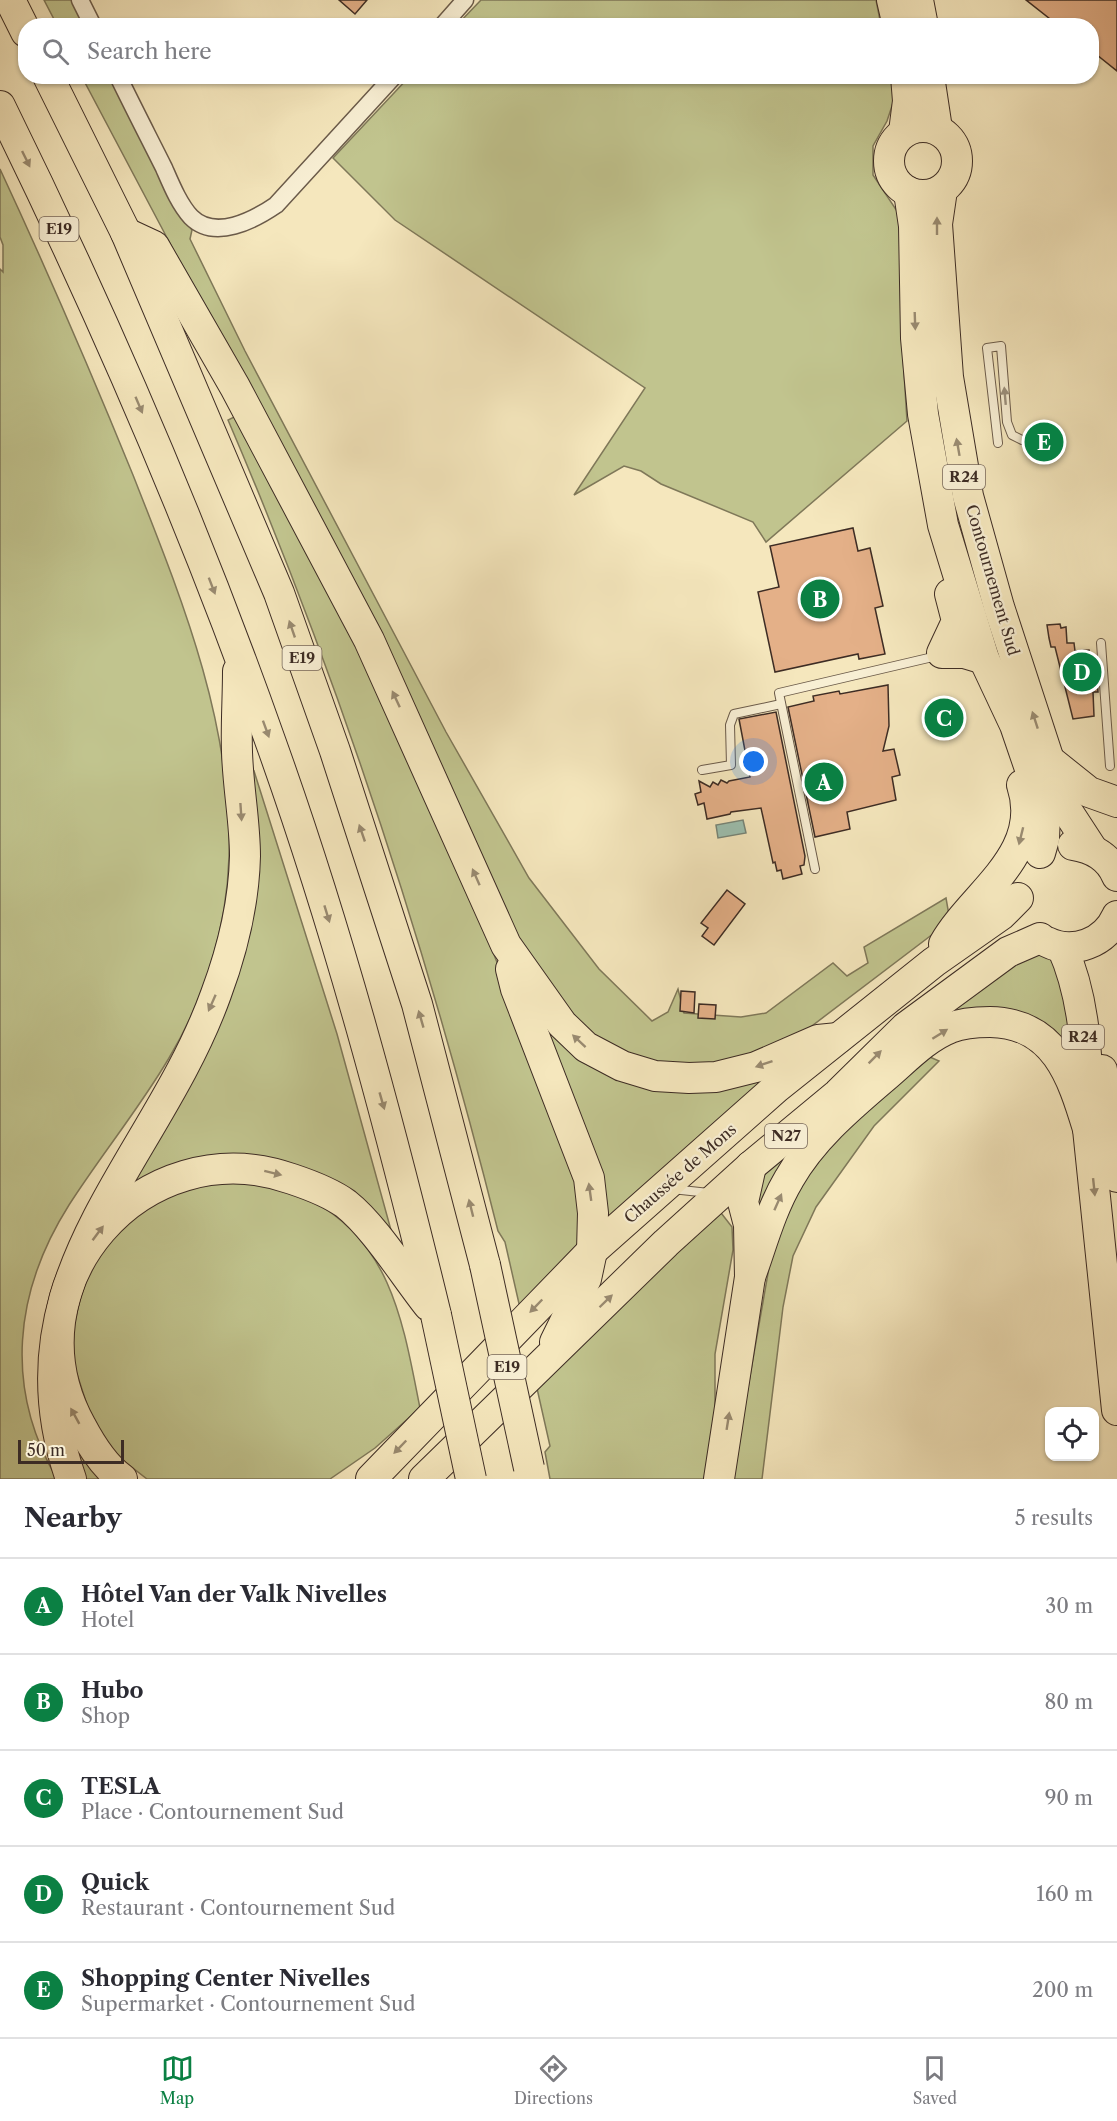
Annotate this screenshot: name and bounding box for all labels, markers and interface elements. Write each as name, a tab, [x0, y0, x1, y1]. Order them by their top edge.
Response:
search box	[18, 18, 1099, 84]
icon: search	[39, 35, 72, 68]
text: Search here	[87, 38, 212, 65]
one-way arrow	[21, 150, 30, 167]
one-way arrow	[932, 216, 942, 235]
road number: E19	[40, 217, 78, 241]
one-way arrow	[910, 311, 920, 330]
one-way arrow	[1000, 387, 1010, 406]
one-way arrow	[134, 397, 144, 415]
pin: E	[1024, 420, 1064, 464]
one-way arrow	[953, 437, 962, 456]
road number: R24	[943, 465, 985, 489]
street label: Contournement Sud	[962, 502, 1024, 658]
pin: B	[800, 576, 840, 622]
one-way arrow	[208, 577, 217, 595]
one-way arrow	[286, 620, 296, 638]
road number: E19	[282, 646, 322, 670]
pin: D	[1062, 650, 1102, 694]
one-way arrow	[392, 691, 401, 708]
pin: C	[924, 696, 964, 740]
one-way arrow	[1030, 711, 1040, 729]
one-way arrow	[262, 720, 272, 738]
your location	[739, 747, 768, 776]
pin: A	[804, 760, 844, 804]
one-way arrow	[237, 802, 246, 821]
one-way arrow	[357, 824, 366, 842]
one-way arrow	[1015, 827, 1025, 845]
one-way arrow	[471, 868, 480, 886]
one-way arrow	[323, 905, 332, 923]
one-way arrow	[208, 994, 217, 1011]
one-way arrow	[416, 1010, 425, 1028]
road number: R24	[1062, 1025, 1104, 1049]
one-way arrow	[932, 1028, 948, 1039]
one-way arrow	[573, 1034, 587, 1048]
one-way arrow	[868, 1050, 882, 1065]
one-way arrow	[755, 1060, 773, 1070]
one-way arrow	[378, 1093, 387, 1111]
street label: Chaussée de Mons	[620, 1119, 740, 1227]
road number: N27	[765, 1124, 807, 1148]
one-way arrow	[264, 1168, 282, 1178]
one-way arrow	[1089, 1178, 1099, 1197]
one-way arrow	[586, 1183, 595, 1202]
one-way arrow	[773, 1193, 783, 1211]
one-way arrow	[465, 1199, 475, 1217]
one-way arrow	[92, 1225, 105, 1241]
one-way arrow	[599, 1294, 614, 1308]
one-way arrow	[529, 1299, 543, 1313]
road number: E19	[488, 1355, 526, 1379]
one-way arrow	[70, 1407, 80, 1424]
map controls	[1045, 1407, 1099, 1461]
button: locate	[1045, 1407, 1099, 1461]
one-way arrow	[723, 1412, 732, 1431]
scale bar	[18, 1437, 124, 1464]
one-way arrow	[394, 1439, 408, 1453]
text: 50 m	[27, 1440, 65, 1460]
text: Nearby	[24, 1502, 122, 1534]
text: 5 results	[1015, 1506, 1093, 1530]
text: Hôtel Van der Valk Nivelles	[81, 1581, 387, 1608]
text: A	[36, 1594, 51, 1618]
text: 30 m	[1045, 1594, 1093, 1618]
text: Hotel	[81, 1608, 134, 1632]
text: Hubo	[81, 1677, 144, 1704]
text: B	[36, 1690, 51, 1714]
text: 80 m	[1045, 1690, 1093, 1714]
text: Shop	[81, 1704, 130, 1728]
text: TESLA	[81, 1773, 160, 1800]
text: C	[35, 1786, 52, 1810]
text: 90 m	[1045, 1786, 1093, 1810]
text: Place · Contournement Sud	[81, 1800, 344, 1824]
text: Quick	[81, 1869, 149, 1896]
text: D	[35, 1882, 52, 1906]
text: 160 m	[1036, 1882, 1093, 1906]
text: Restaurant · Contournement Sud	[81, 1896, 395, 1920]
text: Shopping Center Nivelles	[81, 1965, 370, 1992]
text: E	[36, 1978, 51, 2002]
text: 200 m	[1032, 1978, 1093, 2002]
text: Supermarket · Contournement Sud	[81, 1992, 415, 2016]
tab: Map	[160, 2052, 194, 2108]
tab: Directions	[514, 2052, 593, 2108]
tab: Saved	[913, 2052, 957, 2108]

